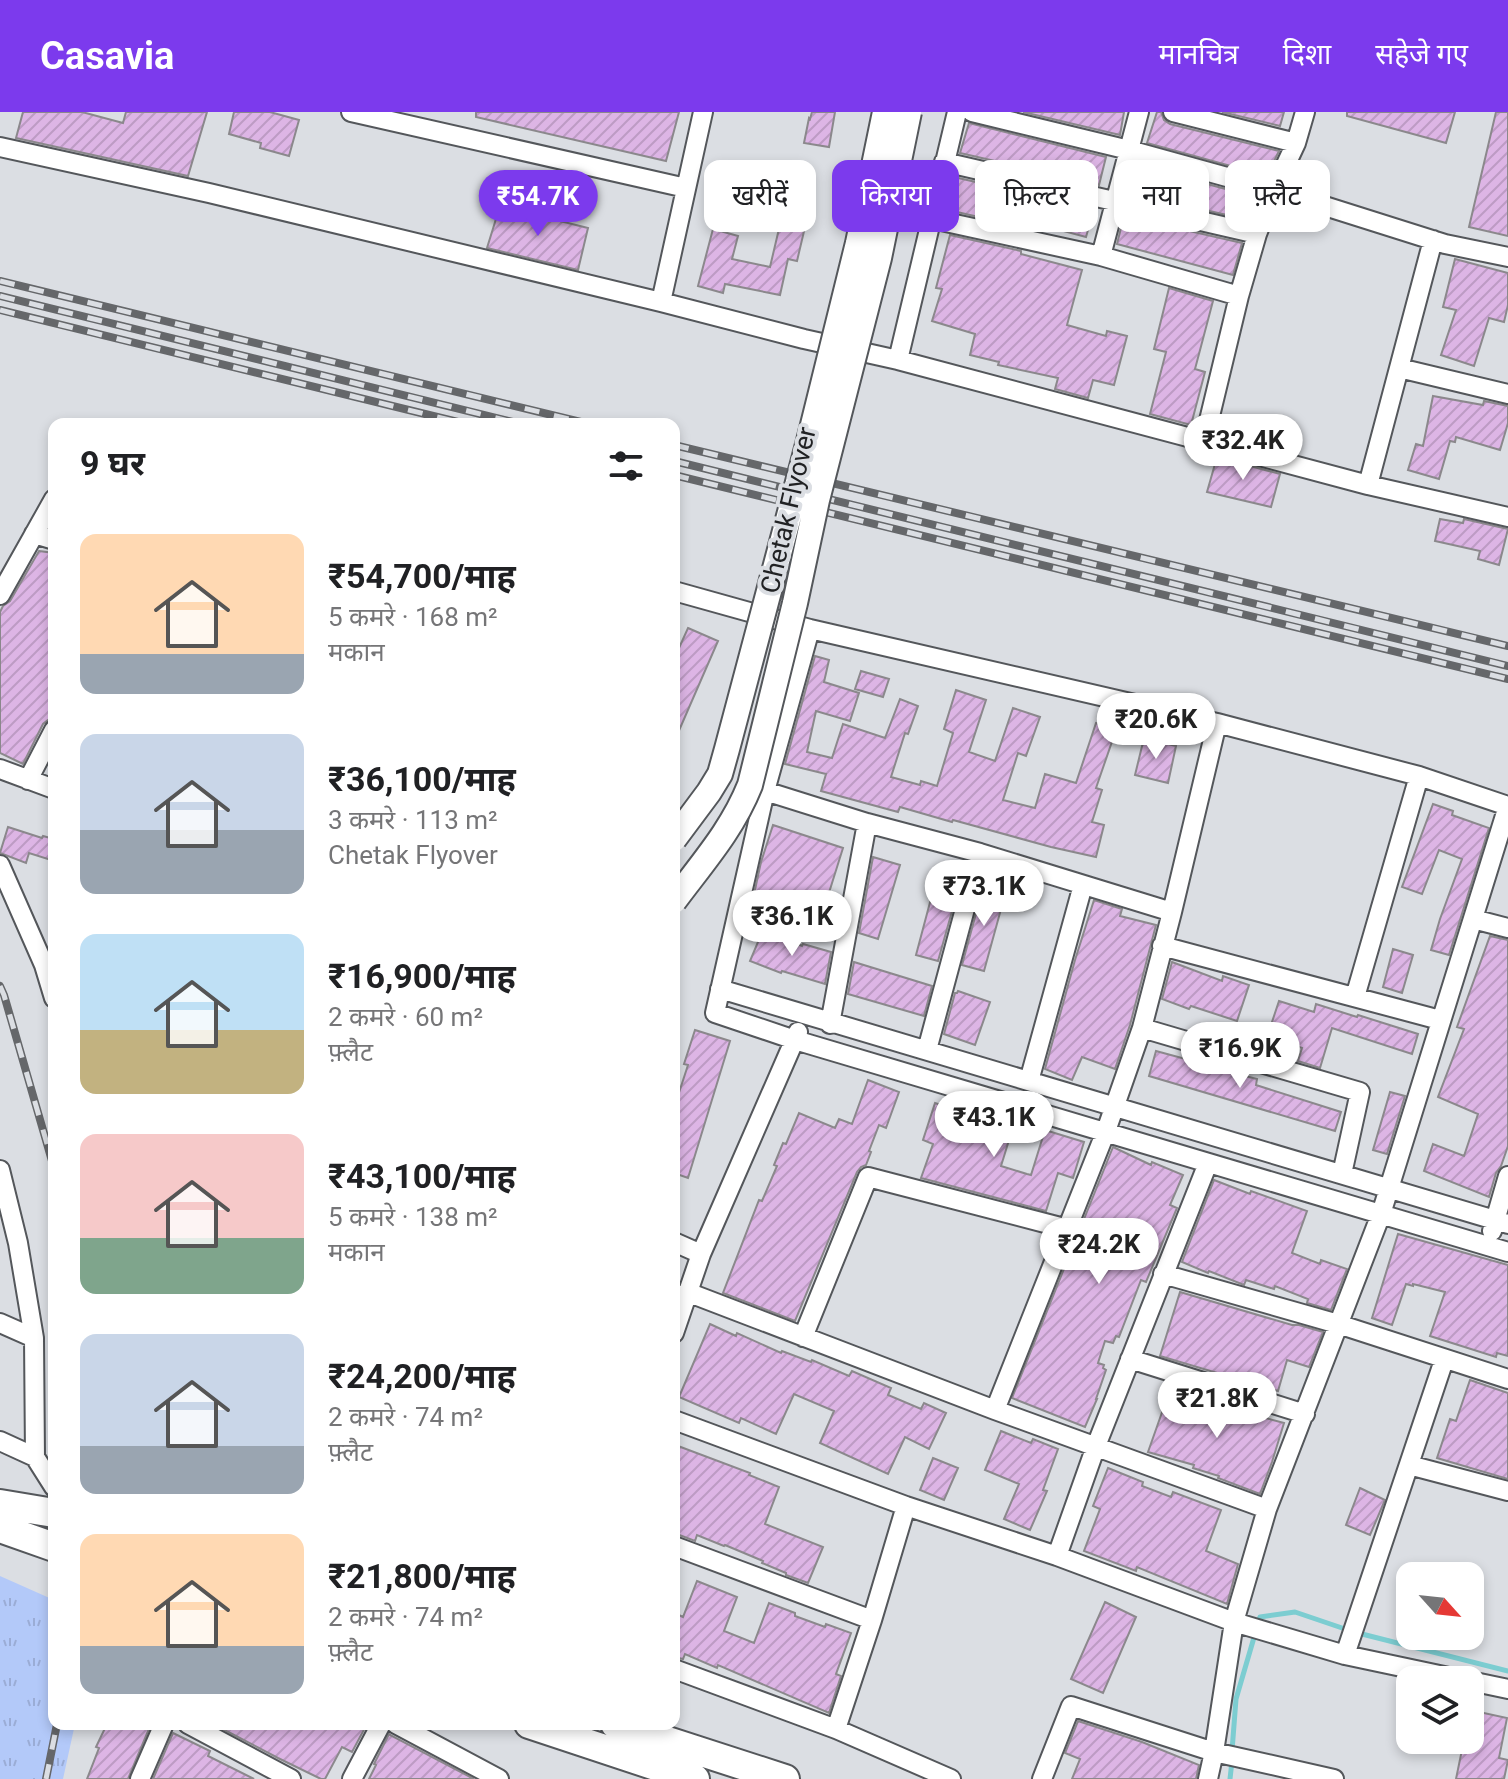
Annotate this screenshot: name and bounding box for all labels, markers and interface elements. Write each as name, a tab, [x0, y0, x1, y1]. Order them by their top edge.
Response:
text: Casavia	[40, 34, 174, 78]
text: मानचित्र	[1159, 38, 1239, 71]
text: दिशा	[1283, 38, 1331, 71]
text: सहेजे गए	[1375, 38, 1468, 71]
chip: खरीदें	[704, 160, 816, 232]
chip: किराया	[832, 160, 959, 232]
chip: फ़िल्टर	[975, 160, 1098, 232]
chip: नया	[1114, 160, 1209, 232]
chip: फ़्लैट	[1225, 160, 1330, 232]
pin: ₹54.7K	[473, 170, 603, 238]
text: ₹54.7K	[497, 181, 579, 211]
pin: ₹32.4K	[1178, 414, 1308, 482]
street label: Chetak Flyover	[754, 424, 822, 596]
text: ₹32.4K	[1202, 425, 1284, 455]
text: 9 घर	[80, 443, 145, 483]
icon: filters	[604, 444, 648, 488]
text: ₹54,700/माह	[328, 556, 516, 596]
icon: home	[144, 566, 240, 662]
text: 5 कमरे · 168 m²	[328, 602, 498, 632]
text: मकान	[328, 637, 385, 667]
pin: ₹20.6K	[1091, 693, 1221, 761]
text: ₹20.6K	[1115, 704, 1197, 734]
text: ₹36,100/माह	[328, 759, 516, 799]
icon: home	[144, 766, 240, 862]
text: 3 कमरे · 113 m²	[328, 805, 498, 835]
text: Chetak Flyover	[328, 840, 498, 870]
pin: ₹73.1K	[919, 860, 1049, 928]
text: ₹73.1K	[943, 871, 1025, 901]
pin: ₹36.1K	[727, 890, 857, 958]
text: ₹36.1K	[751, 901, 833, 931]
text: ₹16,900/माह	[328, 956, 516, 996]
icon: home	[144, 966, 240, 1062]
text: 2 कमरे · 60 m²	[328, 1002, 483, 1032]
pin: ₹16.9K	[1175, 1022, 1305, 1090]
text: ₹16.9K	[1199, 1033, 1281, 1063]
text: फ़्लैट	[328, 1037, 373, 1067]
pin: ₹43.1K	[929, 1091, 1059, 1159]
text: ₹43.1K	[953, 1102, 1035, 1132]
text: ₹43,100/माह	[328, 1156, 516, 1196]
icon: home	[144, 1166, 240, 1262]
text: 5 कमरे · 138 m²	[328, 1202, 498, 1232]
pin: ₹24.2K	[1034, 1218, 1164, 1286]
text: ₹24.2K	[1058, 1229, 1140, 1259]
text: मकान	[328, 1237, 385, 1267]
text: ₹24,200/माह	[328, 1356, 516, 1396]
icon: home	[144, 1366, 240, 1462]
pin: ₹21.8K	[1152, 1372, 1282, 1440]
text: ₹21.8K	[1176, 1383, 1258, 1413]
text: 2 कमरे · 74 m²	[328, 1402, 483, 1432]
text: फ़्लैट	[328, 1437, 373, 1467]
text: ₹21,800/माह	[328, 1556, 516, 1596]
north arrow	[1396, 1562, 1484, 1650]
map controls	[1396, 1562, 1484, 1754]
icon: home	[144, 1566, 240, 1662]
text: 2 कमरे · 74 m²	[328, 1602, 483, 1632]
text: फ़्लैट	[328, 1637, 373, 1667]
button: layers	[1396, 1666, 1484, 1754]

